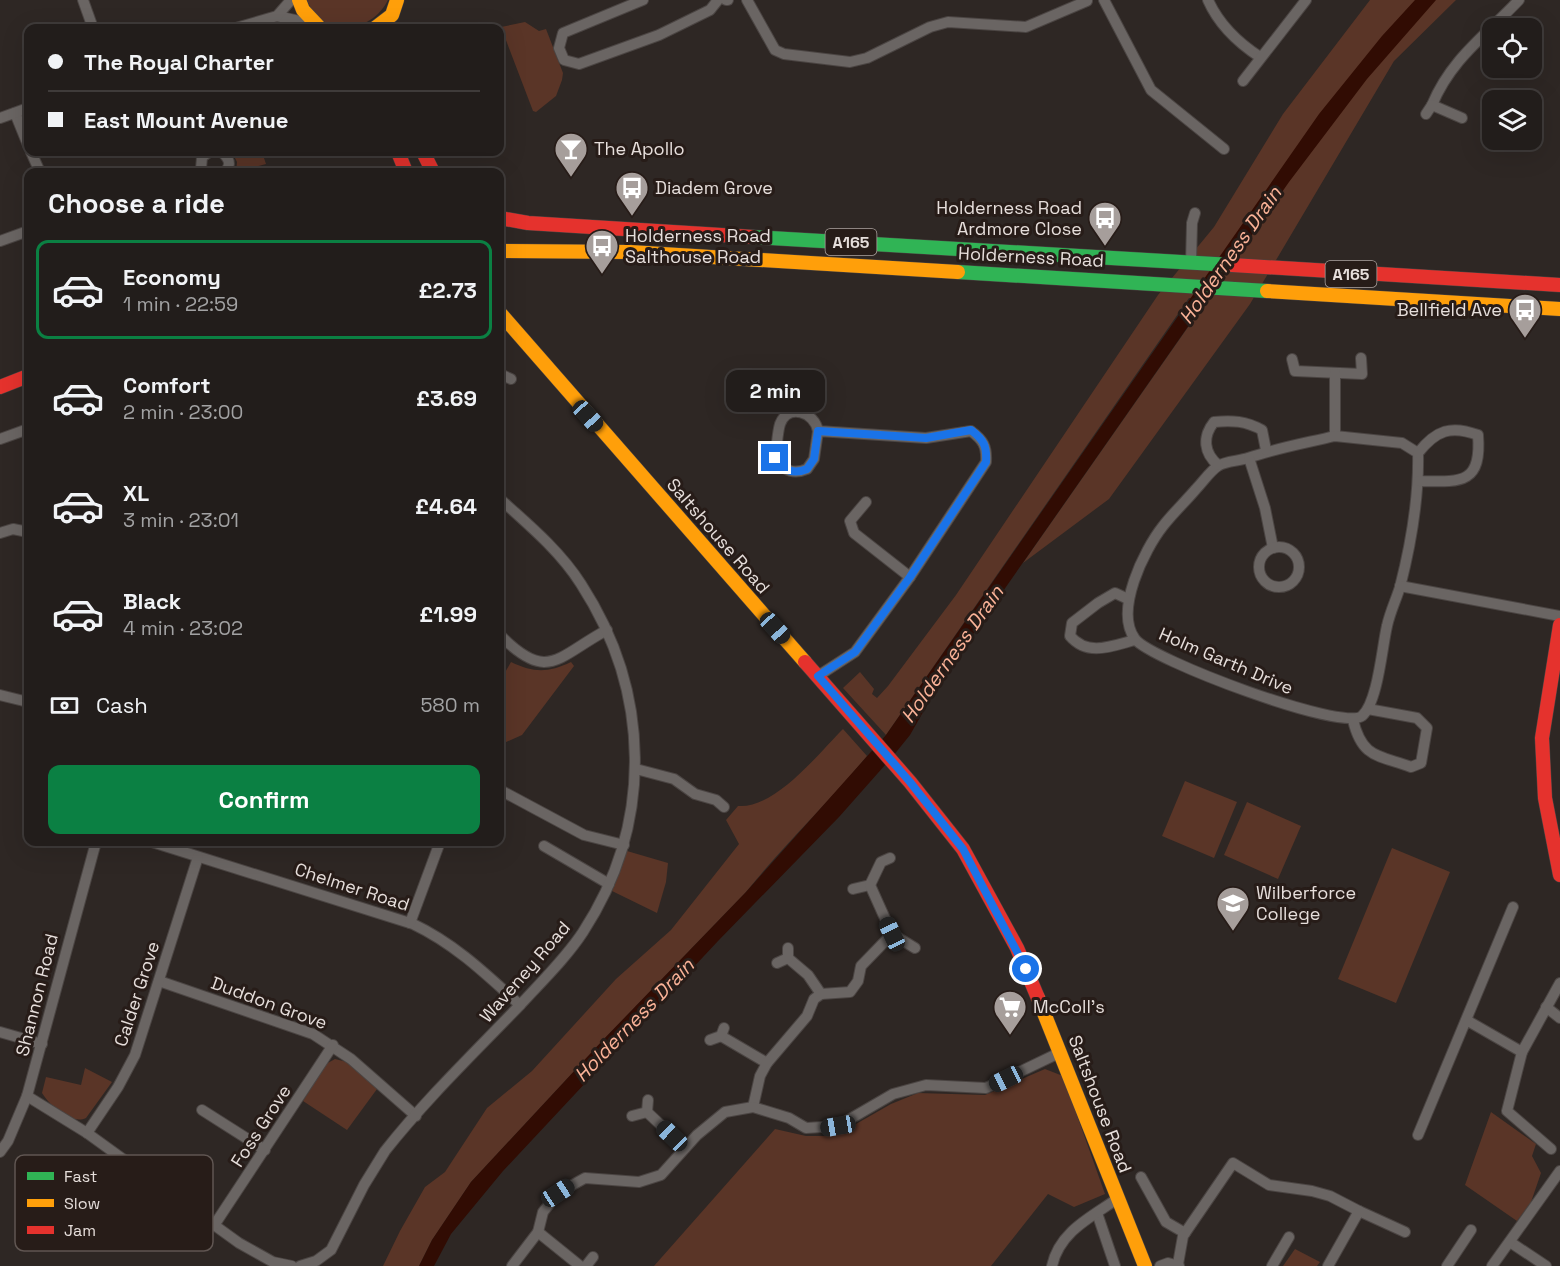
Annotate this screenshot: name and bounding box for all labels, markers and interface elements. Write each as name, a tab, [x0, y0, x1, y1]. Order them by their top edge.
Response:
map controls	[1482, 18, 1542, 150]
button: locate	[1482, 18, 1542, 78]
text: The Royal Charter	[84, 48, 274, 76]
button: layers	[1482, 90, 1542, 150]
text: East Mount Avenue	[84, 106, 289, 134]
bar icon: The Apollo	[553, 131, 589, 178]
place label: The Apollo	[594, 137, 685, 160]
bus stop icon: Diadem Grove	[614, 170, 650, 217]
place label: Diadem Grove	[655, 176, 773, 199]
water label: Holderness Drain	[1173, 181, 1288, 329]
text: Choose a ride	[48, 186, 225, 221]
place label: Holderness Road Ardmore Close	[936, 196, 1082, 240]
bus stop icon: Holderness Road Ardmore Close	[1087, 200, 1123, 247]
place label: Holderness Road Salthouse Road	[625, 224, 771, 268]
bus stop icon: Holderness Road Salthouse Road	[584, 228, 620, 275]
road number: A165	[826, 229, 876, 255]
street label: Holderness Road	[958, 241, 1104, 272]
road number: A165	[1326, 261, 1376, 287]
icon: car	[51, 263, 105, 317]
text: Economy	[123, 263, 221, 291]
text: £2.73	[419, 276, 477, 304]
text: 1 min · 22:59	[123, 291, 238, 317]
bus stop icon: Bellfield Ave	[1507, 292, 1543, 339]
place label: Bellfield Ave	[1397, 298, 1502, 321]
icon: car	[51, 371, 105, 425]
text: Comfort	[123, 371, 211, 399]
callout: 2 min	[726, 371, 824, 413]
text: 2 min	[750, 378, 801, 404]
text: £3.69	[416, 384, 477, 412]
car	[569, 397, 607, 435]
text: 2 min · 23:00	[123, 399, 243, 425]
route end	[761, 444, 788, 471]
street label: Saltshouse Road	[662, 473, 775, 598]
icon: car	[51, 479, 105, 533]
text: XL	[123, 479, 149, 507]
text: £4.64	[415, 492, 477, 520]
text: 3 min · 23:01	[123, 507, 239, 533]
water label: Holderness Drain	[895, 580, 1010, 728]
icon: car	[51, 587, 105, 641]
text: Black	[123, 587, 181, 615]
text: £1.99	[419, 600, 477, 628]
car	[756, 609, 794, 647]
text: 4 min · 23:02	[123, 615, 243, 641]
street label: Holm Garth Drive	[1156, 622, 1297, 699]
icon: cash	[48, 689, 81, 722]
text: Cash	[96, 691, 148, 719]
text: 580 m	[420, 692, 480, 718]
button: Confirm	[48, 765, 480, 834]
street label: Chelmer Road	[292, 857, 412, 916]
place label: Wilberforce College	[1256, 881, 1356, 925]
school or university icon: Wilberforce College	[1215, 885, 1251, 932]
car	[876, 914, 908, 954]
street label: Waveney Road	[474, 916, 575, 1027]
street label: Shannon Road	[10, 931, 63, 1059]
street label: Calder Grove	[109, 938, 164, 1049]
water label: Holderness Drain	[568, 952, 700, 1087]
route start	[1012, 955, 1039, 982]
street label: Duddon Grove	[208, 971, 330, 1034]
supermarket icon: McColl's	[992, 989, 1028, 1036]
place label: McColl's	[1033, 995, 1105, 1018]
street label: Saltshouse Road	[1064, 1032, 1137, 1176]
car	[986, 1063, 1026, 1095]
street label: Foss Grove	[225, 1080, 296, 1171]
car	[819, 1114, 857, 1138]
car	[653, 1117, 691, 1155]
legend	[15, 1155, 213, 1251]
text: Fast	[64, 1166, 97, 1187]
car	[538, 1176, 578, 1210]
text: Slow	[64, 1193, 100, 1214]
text: Jam	[64, 1220, 96, 1241]

